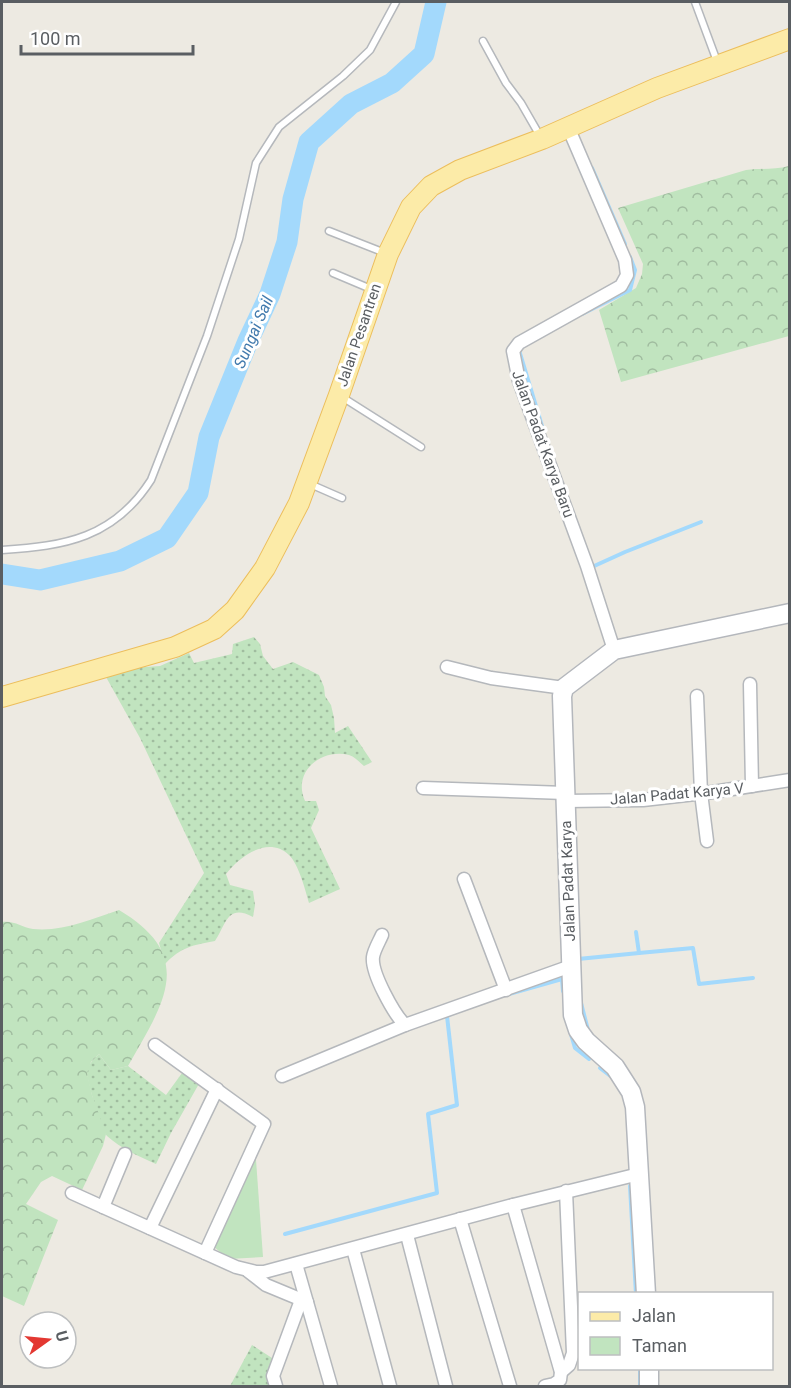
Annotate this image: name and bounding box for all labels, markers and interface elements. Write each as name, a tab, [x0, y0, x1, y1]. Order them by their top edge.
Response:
scale bar	[21, 18, 194, 56]
text: 100 m	[30, 28, 81, 49]
street label: Jalan Pesantren	[333, 281, 385, 389]
water label: Sungai Sail	[230, 293, 277, 371]
street label: Jalan Padat Karya Baru	[508, 368, 578, 520]
street label: Jalan Padat Karya V	[609, 779, 745, 809]
street label: Jalan Padat Karya	[557, 820, 579, 942]
legend	[578, 1292, 773, 1370]
text: Jalan	[632, 1305, 676, 1326]
north arrow	[18, 1310, 78, 1370]
text: U	[51, 1329, 73, 1344]
text: Taman	[632, 1335, 687, 1356]

